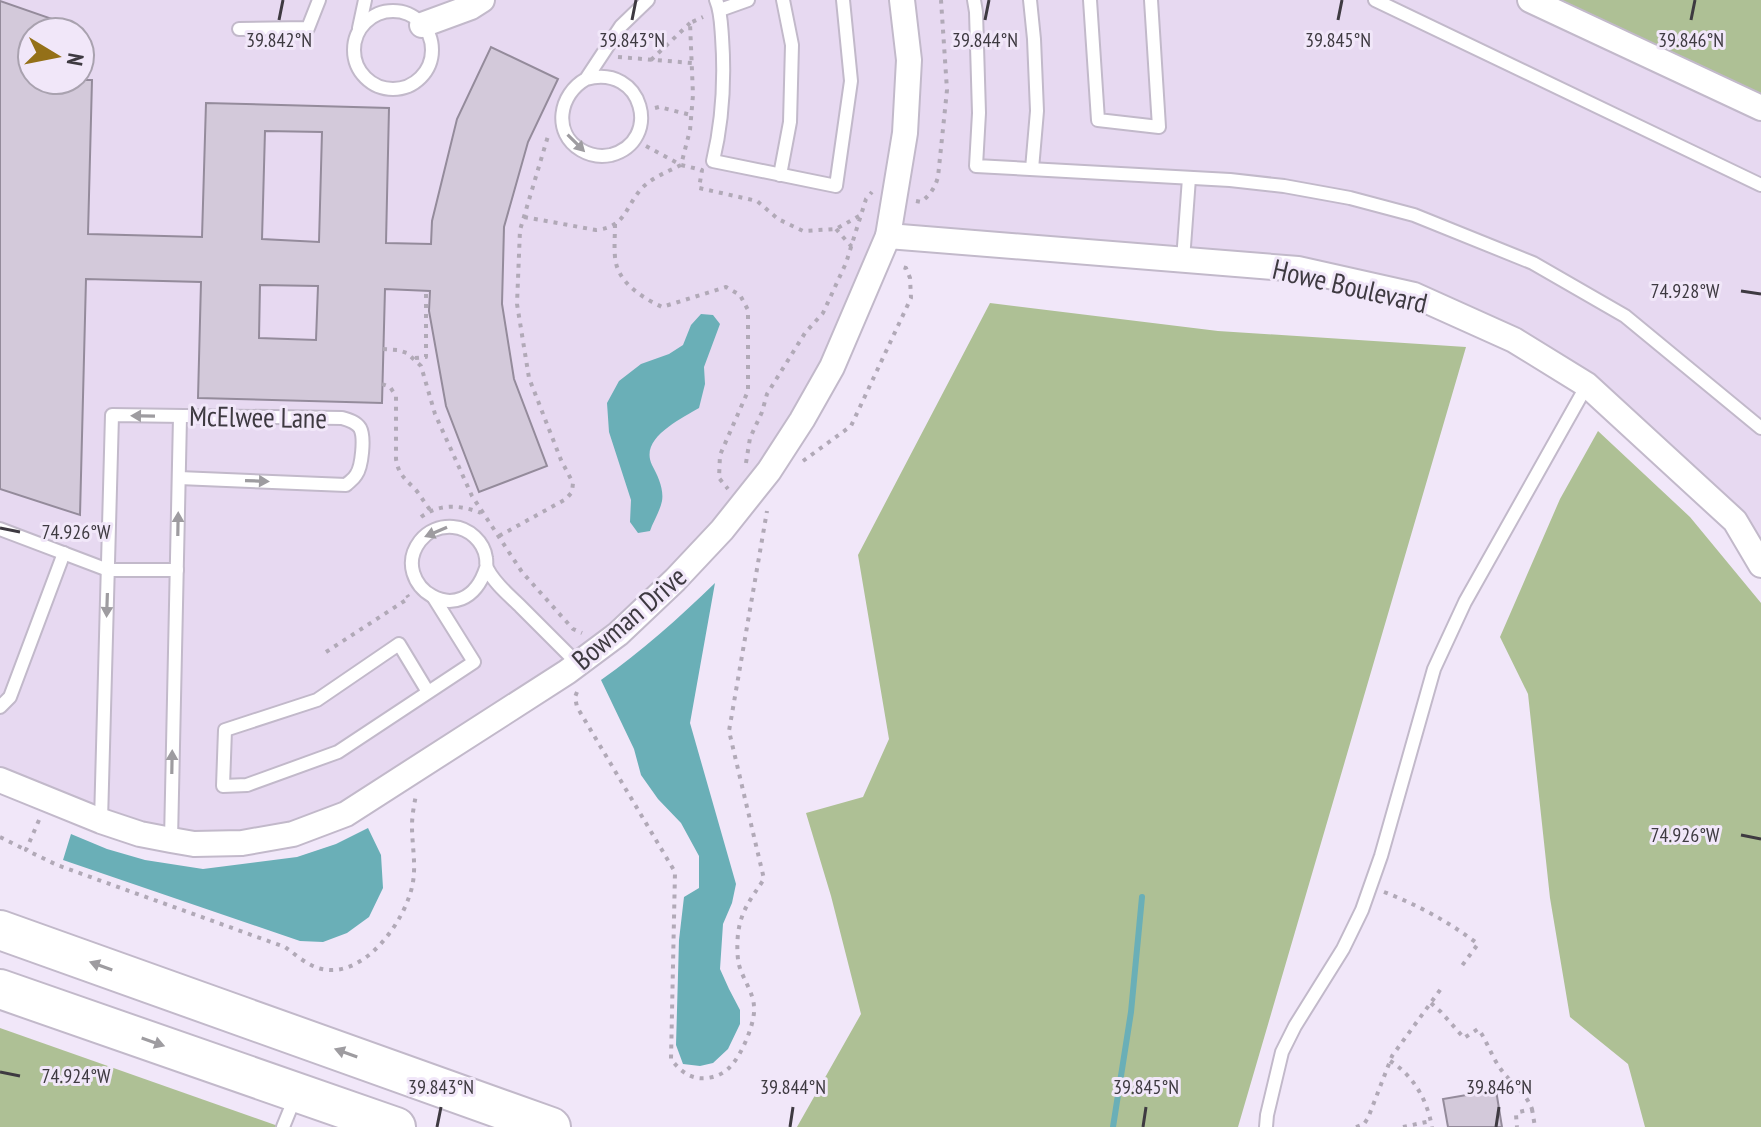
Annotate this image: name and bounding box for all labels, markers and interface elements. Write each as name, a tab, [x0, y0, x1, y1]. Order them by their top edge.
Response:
north arrow	[16, 16, 96, 96]
text: 39.842°N	[246, 27, 312, 53]
text: 39.843°N	[599, 27, 665, 53]
text: 39.844°N	[952, 27, 1018, 53]
text: 39.845°N	[1305, 27, 1371, 53]
text: 39.846°N	[1658, 27, 1724, 53]
text: N	[61, 51, 91, 68]
one-way arrow	[566, 133, 585, 152]
street label: Howe Boulevard	[1269, 250, 1431, 321]
text: 74.928°W	[1651, 278, 1720, 304]
street label: McElwee Lane	[189, 397, 327, 436]
one-way arrow	[130, 409, 155, 422]
one-way arrow	[245, 475, 270, 488]
one-way arrow	[172, 511, 184, 536]
text: 74.926°W	[42, 519, 111, 545]
one-way arrow	[424, 526, 448, 539]
street label: Bowman Drive	[564, 558, 694, 678]
one-way arrow	[101, 593, 114, 618]
one-way arrow	[166, 749, 179, 774]
text: 74.926°W	[1651, 822, 1720, 848]
one-way arrow	[89, 959, 113, 971]
one-way arrow	[141, 1036, 165, 1049]
one-way arrow	[334, 1047, 358, 1059]
text: 74.924°W	[42, 1063, 111, 1089]
text: 39.843°N	[408, 1074, 474, 1100]
text: 39.844°N	[760, 1074, 826, 1100]
text: 39.845°N	[1113, 1074, 1179, 1100]
text: 39.846°N	[1466, 1074, 1532, 1100]

